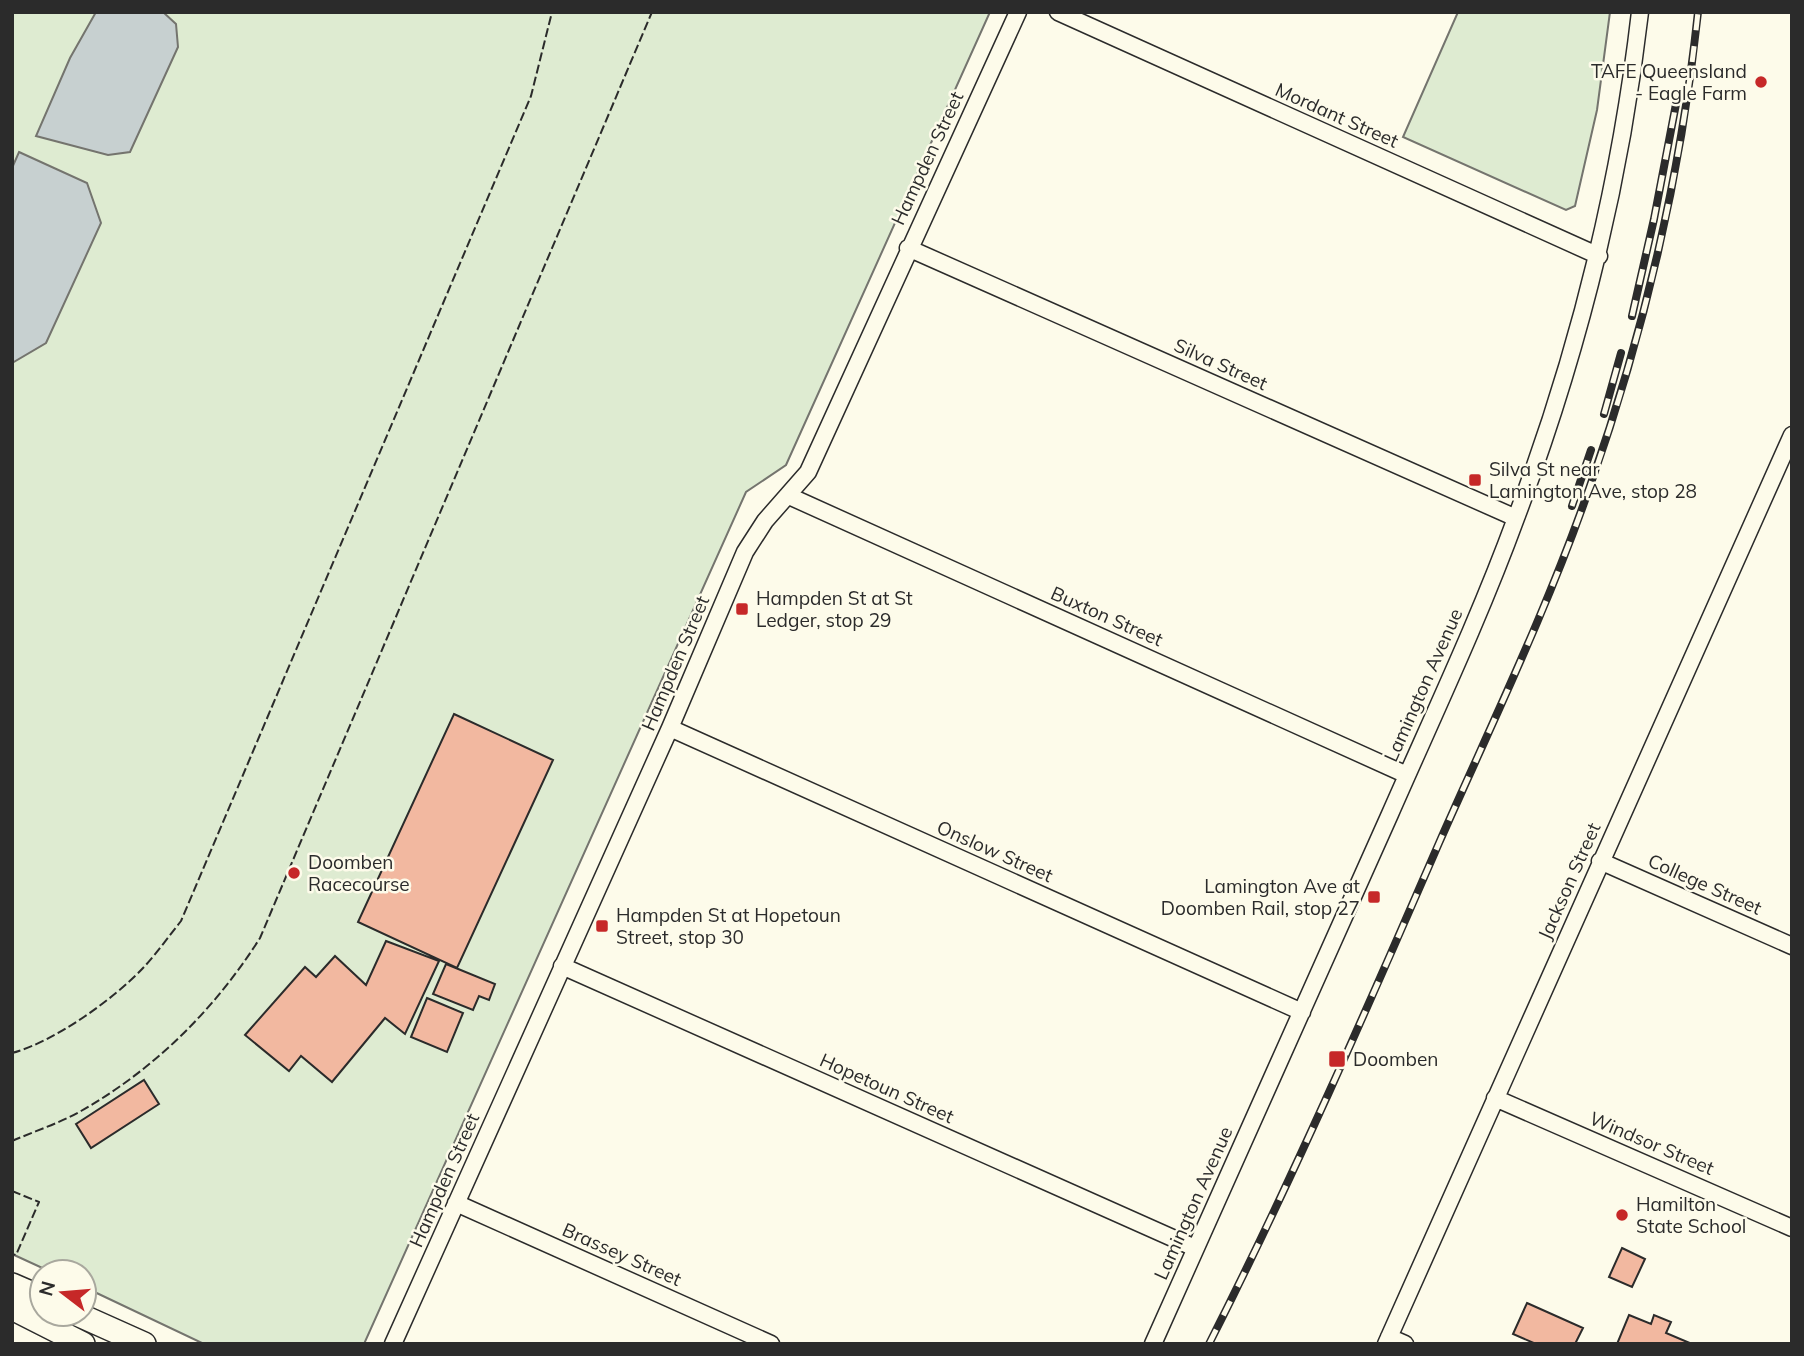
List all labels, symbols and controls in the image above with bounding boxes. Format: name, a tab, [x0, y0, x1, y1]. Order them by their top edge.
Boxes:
place label: TAFE Queensland - Eagle Farm	[1591, 59, 1747, 105]
marker: TAFE Queensland - Eagle Farm	[1753, 74, 1769, 90]
street label: Mordant Street	[1272, 77, 1402, 153]
street label: Hampden Street	[886, 87, 969, 229]
street label: Silva Street	[1171, 333, 1272, 395]
place label: Silva St near Lamington Ave, stop 28	[1489, 457, 1697, 503]
marker: Silva St near Lamington Ave, stop 28	[1467, 472, 1483, 488]
street label: Buxton Street	[1047, 581, 1167, 652]
place label: Hampden St at St Ledger, stop 29	[756, 586, 913, 632]
street label: Hampden Street	[636, 592, 714, 734]
marker: Hampden St at St Ledger, stop 29	[734, 601, 750, 617]
street label: Lamington Avenue	[1378, 605, 1468, 765]
street label: Onslow Street	[933, 815, 1057, 887]
street label: Jackson Street	[1532, 818, 1606, 943]
street label: College Street	[1644, 848, 1766, 920]
place label: Doomben Racecourse	[308, 850, 410, 896]
marker: Doomben Racecourse	[286, 865, 302, 881]
place label: Lamington Ave at Doomben Rail, stop 27	[1161, 874, 1360, 920]
marker: Lamington Ave at Doomben Rail, stop 27	[1366, 889, 1382, 905]
place label: Hampden St at Hopetoun Street, stop 30	[616, 903, 841, 949]
marker: Hampden St at Hopetoun Street, stop 30	[594, 918, 610, 934]
place label: Doomben	[1353, 1047, 1438, 1071]
street label: Hopetoun Street	[816, 1048, 958, 1128]
marker: Doomben	[1327, 1049, 1347, 1069]
street label: Windsor Street	[1586, 1106, 1718, 1180]
street label: Hampden Street	[404, 1109, 484, 1251]
street label: Lamington Avenue	[1148, 1123, 1238, 1283]
place label: Hamilton State School	[1636, 1192, 1746, 1238]
marker: Hamilton State School	[1614, 1207, 1630, 1223]
street label: Brassey Street	[559, 1217, 686, 1291]
north arrow	[28, 1258, 98, 1328]
text: N	[33, 1278, 60, 1299]

